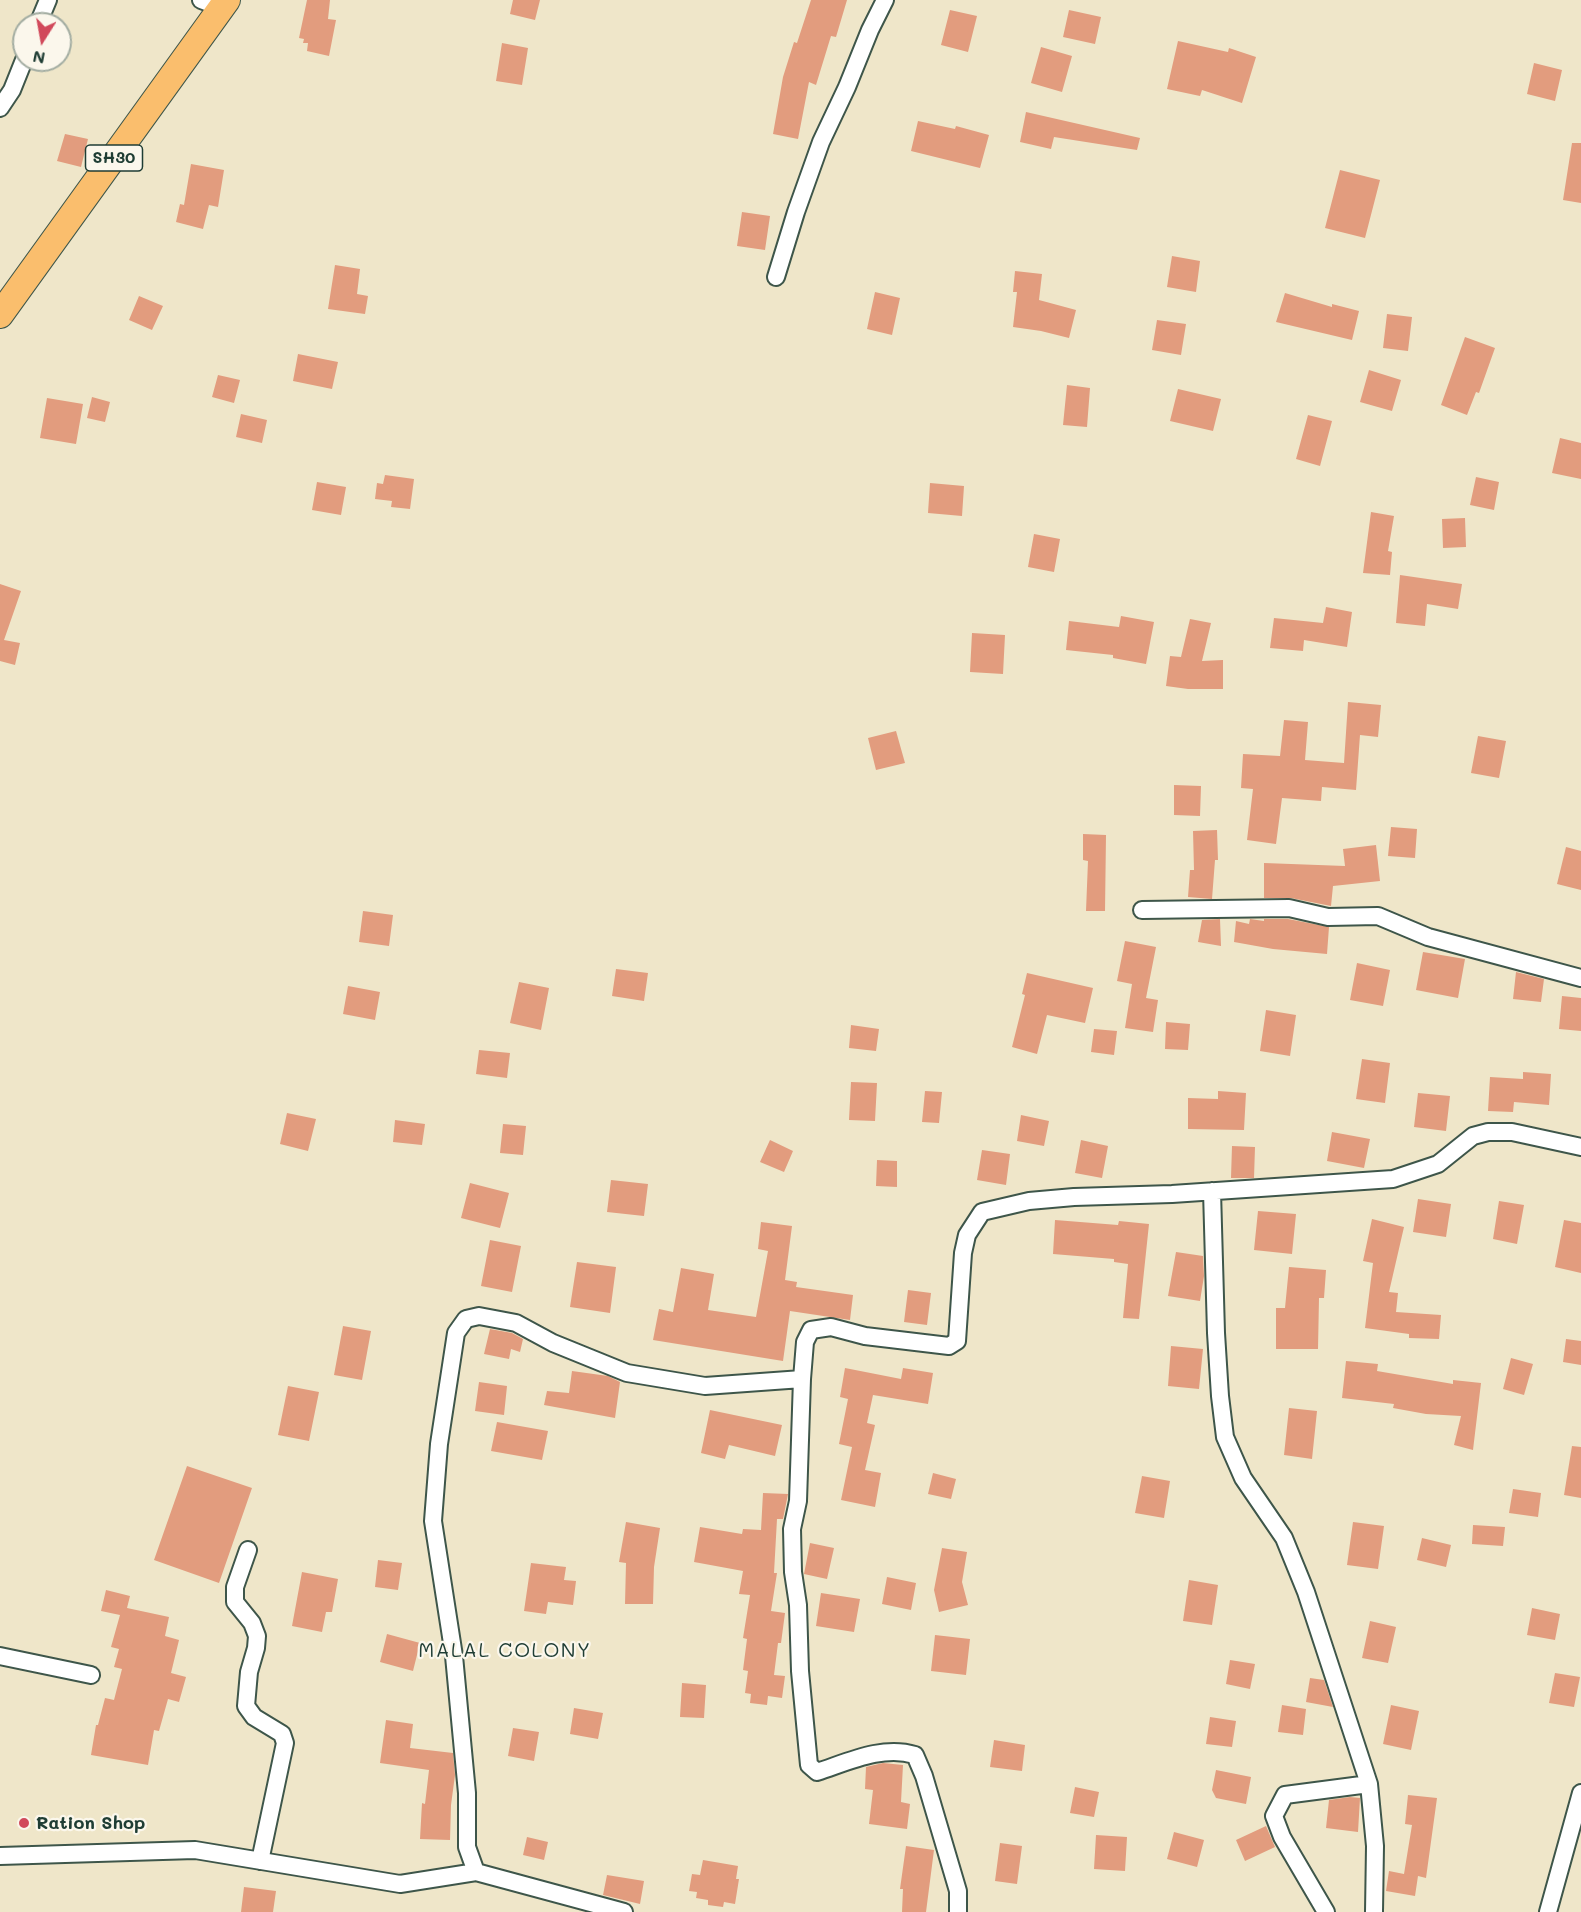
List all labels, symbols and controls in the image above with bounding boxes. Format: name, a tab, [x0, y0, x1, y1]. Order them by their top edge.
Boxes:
north arrow	[12, 12, 72, 72]
text: N	[31, 47, 47, 70]
road number: SH30	[86, 145, 142, 171]
district label: MALAL COLONY	[418, 1639, 592, 1663]
place label: Ration Shop	[36, 1812, 145, 1834]
marker: Ration Shop	[17, 1816, 31, 1830]

